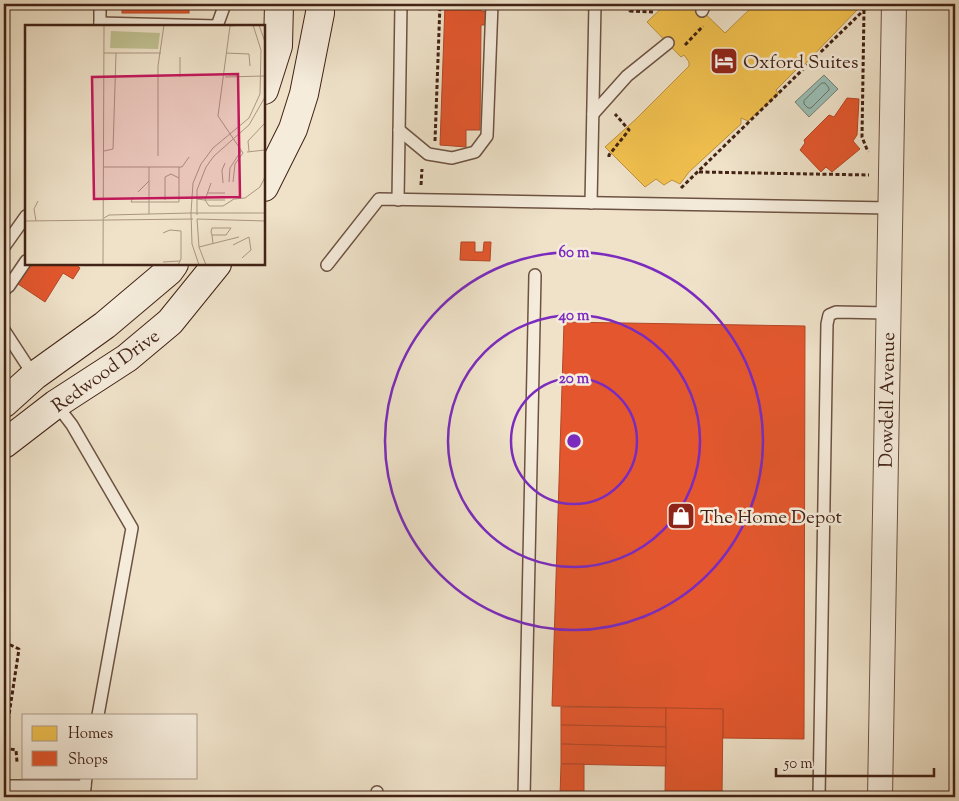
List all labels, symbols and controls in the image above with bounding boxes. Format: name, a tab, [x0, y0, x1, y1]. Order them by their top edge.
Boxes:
inset map	[25, 25, 265, 265]
hotel icon: Oxford Suites	[709, 46, 739, 76]
place label: Oxford Suites	[743, 50, 858, 77]
text: 60 m	[559, 243, 590, 264]
text: 40 m	[558, 306, 590, 327]
street label: Redwood Drive	[47, 324, 166, 420]
street label: Dowdell Avenue	[874, 332, 903, 468]
text: 20 m	[559, 369, 590, 390]
centre of rings	[565, 432, 583, 450]
shop icon: The Home Depot	[666, 501, 696, 531]
place label: The Home Depot	[700, 505, 843, 532]
legend	[22, 714, 198, 778]
text: Homes	[68, 724, 113, 745]
scale bar	[776, 746, 934, 778]
text: Shops	[68, 750, 108, 771]
text: 50 m	[783, 754, 813, 775]

